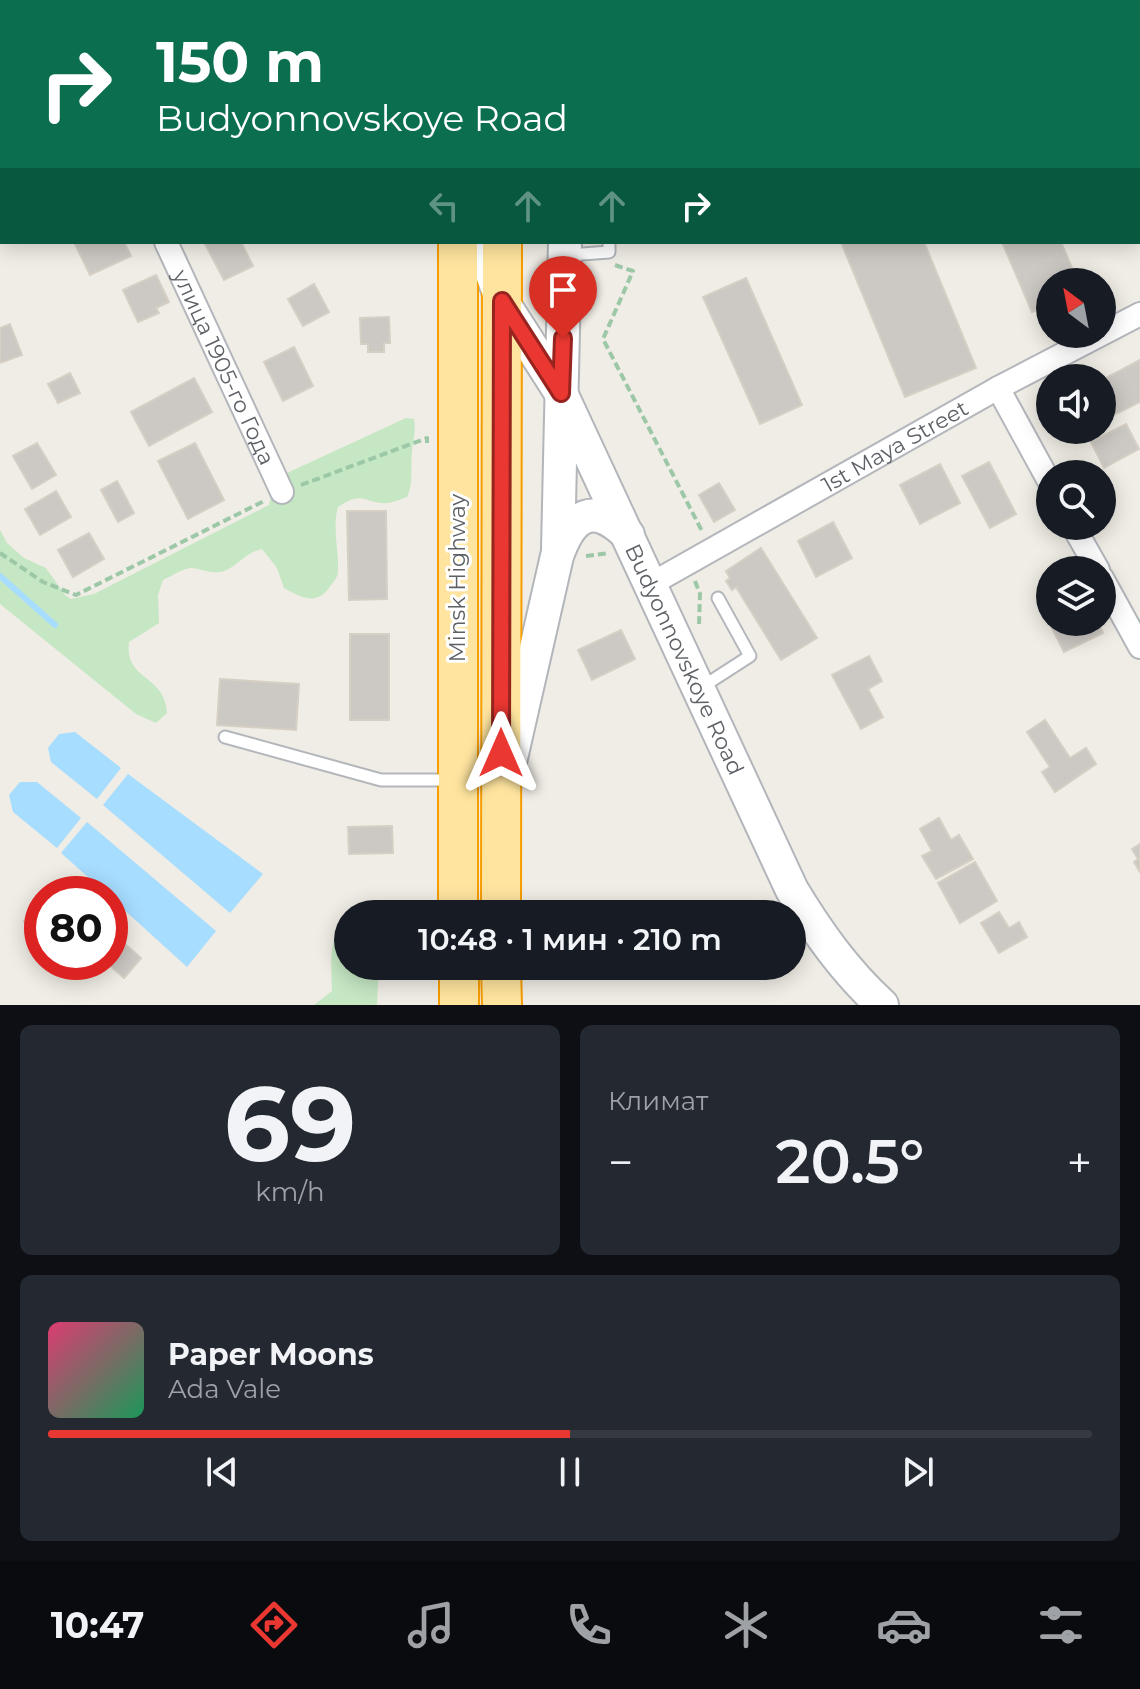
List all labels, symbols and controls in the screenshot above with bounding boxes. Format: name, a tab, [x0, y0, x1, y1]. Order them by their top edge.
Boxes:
text: 150 m	[156, 28, 324, 96]
icon: right	[24, 32, 128, 136]
text: Budyonnovskoye Road	[156, 96, 568, 140]
icon: left	[422, 184, 466, 228]
icon: ahead	[506, 184, 550, 228]
icon: ahead	[590, 184, 634, 228]
icon: right	[674, 184, 718, 228]
pin	[529, 256, 597, 338]
street label: улица 1905-го Года	[166, 265, 280, 469]
icon: arrive	[541, 268, 585, 312]
north arrow	[1036, 268, 1116, 348]
map controls	[1036, 268, 1116, 636]
button: sound	[1036, 364, 1116, 444]
street label: 1st Maya Street	[817, 395, 973, 499]
button: search	[1036, 460, 1116, 540]
street label: Minsk Highway	[444, 494, 471, 662]
street label: Budyonnovskoye Road	[619, 540, 750, 779]
button: layers	[1036, 556, 1116, 636]
position arrow	[459, 711, 543, 795]
speed limit sign: 80	[24, 876, 128, 980]
text: 10:48 · 1 мин · 210 m	[418, 921, 722, 958]
text: 69	[224, 1060, 356, 1187]
text: Климат	[608, 1085, 708, 1117]
text: 20.5°	[776, 1125, 924, 1198]
text: −	[608, 1135, 633, 1189]
text: +	[1067, 1135, 1092, 1189]
text: km/h	[255, 1176, 325, 1208]
text: Paper Moons	[168, 1336, 374, 1373]
text: Ada Vale	[168, 1373, 281, 1405]
icon: previous	[200, 1450, 244, 1494]
icon: pause	[548, 1450, 592, 1494]
icon: next	[896, 1450, 940, 1494]
icon: directions	[246, 1597, 302, 1653]
icon: music	[403, 1597, 459, 1653]
icon: phone	[561, 1597, 617, 1653]
icon: climate	[718, 1597, 774, 1653]
icon: car	[876, 1597, 932, 1653]
icon: filters	[1033, 1597, 1089, 1653]
text: 10:47	[51, 1603, 144, 1647]

